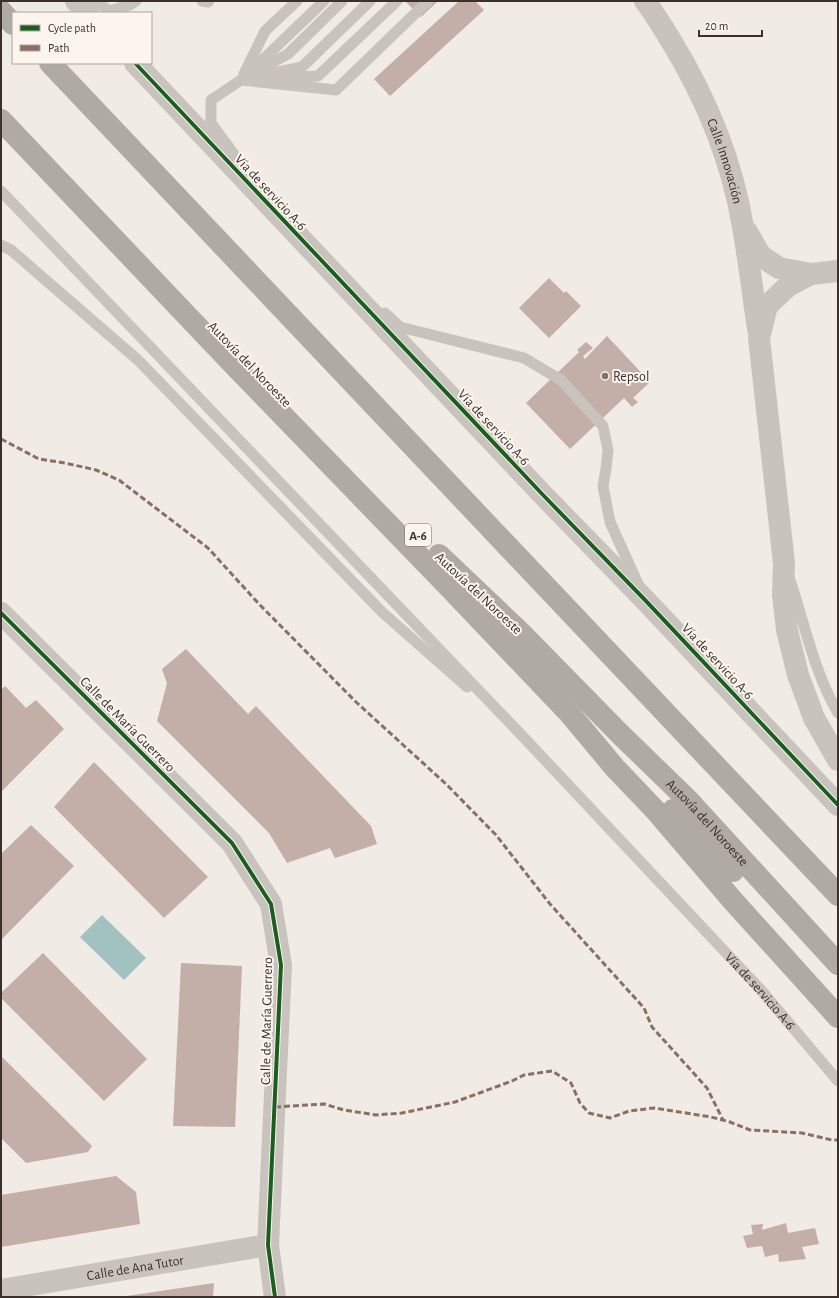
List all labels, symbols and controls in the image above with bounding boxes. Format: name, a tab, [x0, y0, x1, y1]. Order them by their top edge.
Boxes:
legend	[12, 12, 152, 64]
scale bar	[699, 12, 762, 38]
text: 20 m	[705, 20, 728, 32]
text: Cycle path	[48, 22, 96, 35]
text: Path	[48, 42, 70, 54]
street label: Calle Innovación	[704, 117, 744, 205]
street label: Vía de servicio A-6	[232, 152, 309, 233]
street label: Autovía del Noroeste	[205, 319, 294, 410]
place label: Repsol	[613, 370, 649, 384]
marker: Repsol	[600, 371, 610, 381]
street label: Vía de servicio A-6	[455, 387, 532, 468]
road number: A-6	[405, 524, 431, 546]
street label: Autovía del Noroeste	[432, 550, 524, 637]
street label: Vía de servicio A-6	[679, 621, 756, 702]
street label: Calle de María Guerrero	[77, 675, 178, 775]
street label: Autovía del Noroeste	[663, 777, 751, 869]
street label: Vía de servicio A-6	[722, 950, 797, 1033]
street label: Calle de María Guerrero	[259, 957, 275, 1085]
street label: Calle de Ana Tutor	[86, 1253, 185, 1283]

